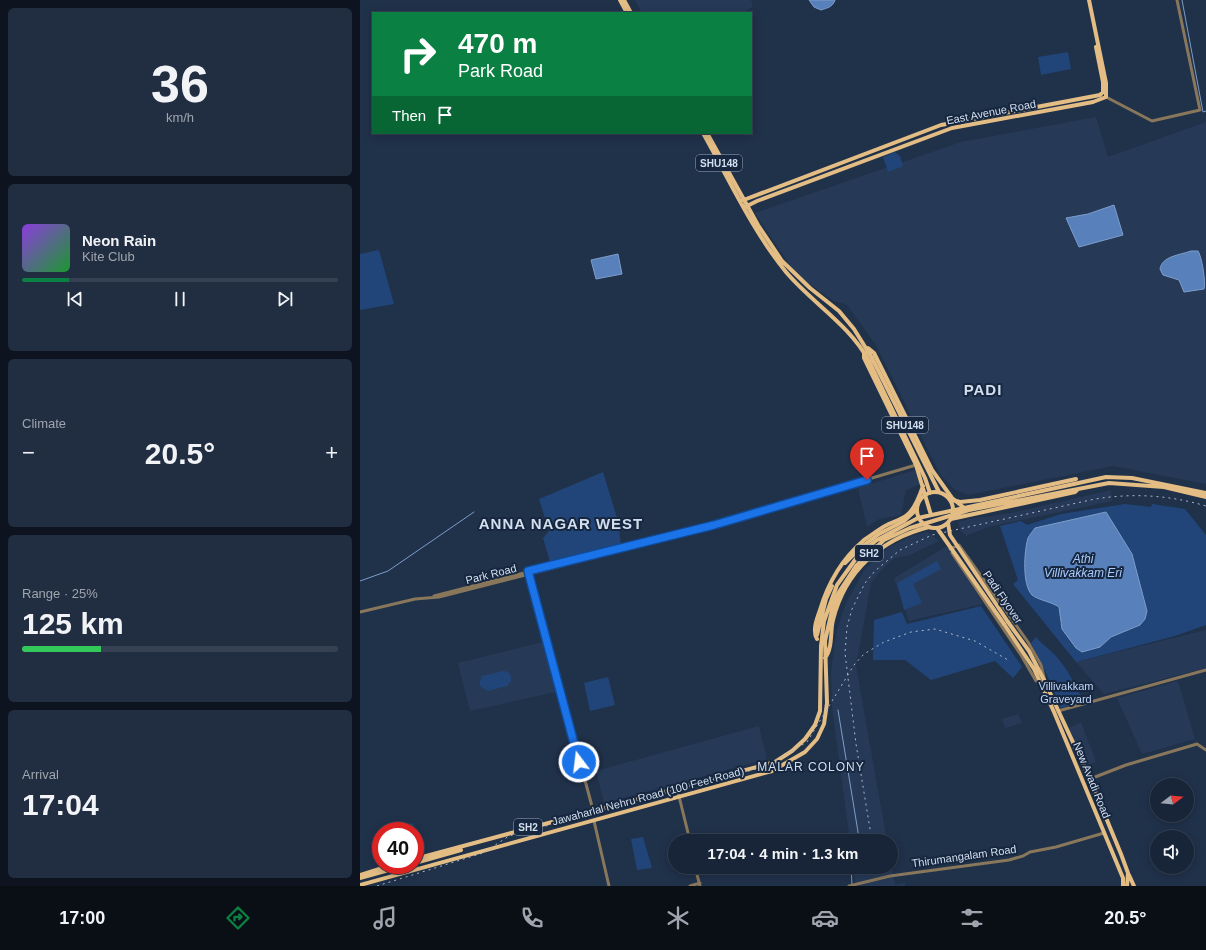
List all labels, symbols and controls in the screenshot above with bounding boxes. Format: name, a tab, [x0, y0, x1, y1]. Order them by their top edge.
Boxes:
icon: right	[392, 28, 444, 80]
text: 470 m	[458, 28, 537, 59]
text: 36	[151, 55, 209, 113]
text: Park Road	[458, 61, 543, 81]
street label: East Avenue Road	[945, 97, 1037, 127]
icon: arrive	[434, 104, 456, 126]
text: Then	[392, 107, 426, 124]
text: km/h	[166, 110, 194, 125]
road number: SHU148	[696, 155, 742, 171]
text: Neon Rain	[82, 232, 156, 249]
text: Kite Club	[82, 249, 135, 264]
icon: previous	[64, 288, 86, 310]
icon: pause	[169, 288, 191, 310]
icon: next	[274, 288, 296, 310]
district label: PADI	[964, 381, 1002, 398]
text: Climate	[22, 416, 66, 431]
road number: SHU148	[882, 417, 928, 433]
text: 20.5°	[145, 437, 215, 470]
pin	[850, 439, 884, 480]
text: −	[22, 440, 35, 465]
text: +	[325, 440, 338, 465]
icon: arrive	[856, 445, 878, 467]
district label: ANNA NAGAR WEST	[479, 515, 643, 532]
road number: SH2	[855, 545, 883, 561]
water label: Athi Villivakkam Eri	[1044, 552, 1122, 580]
street label: Park Road	[464, 562, 518, 586]
street label: Padi Flyover	[981, 568, 1025, 626]
text: Range · 25%	[22, 586, 98, 601]
text: 125 km	[22, 607, 124, 640]
park label: Villivakkam Graveyard	[1039, 680, 1093, 705]
street label: New Avadi Road	[1071, 740, 1113, 820]
position arrow	[558, 741, 600, 783]
district label: MALAR COLONY	[757, 760, 865, 774]
street label: Jawaharlal Nehru Road (100 Feet Road)	[551, 765, 745, 827]
text: Arrival	[22, 767, 59, 782]
north arrow	[1150, 778, 1194, 822]
map controls	[1150, 778, 1194, 874]
text: 17:04	[22, 788, 99, 821]
road number: SH2	[514, 819, 542, 835]
speed limit sign: 40	[372, 822, 424, 874]
button: sound	[1150, 830, 1194, 874]
street label: Thirumangalam Road	[911, 843, 1017, 869]
text: 17:04 · 4 min · 1.3 km	[708, 845, 858, 862]
icon: directions	[224, 904, 252, 932]
icon: music	[371, 904, 399, 932]
icon: phone	[518, 904, 546, 932]
icon: climate	[664, 904, 692, 932]
icon: car	[811, 904, 839, 932]
icon: filters	[958, 904, 986, 932]
text: 17:00	[59, 908, 105, 928]
text: 20.5°	[1104, 908, 1147, 928]

